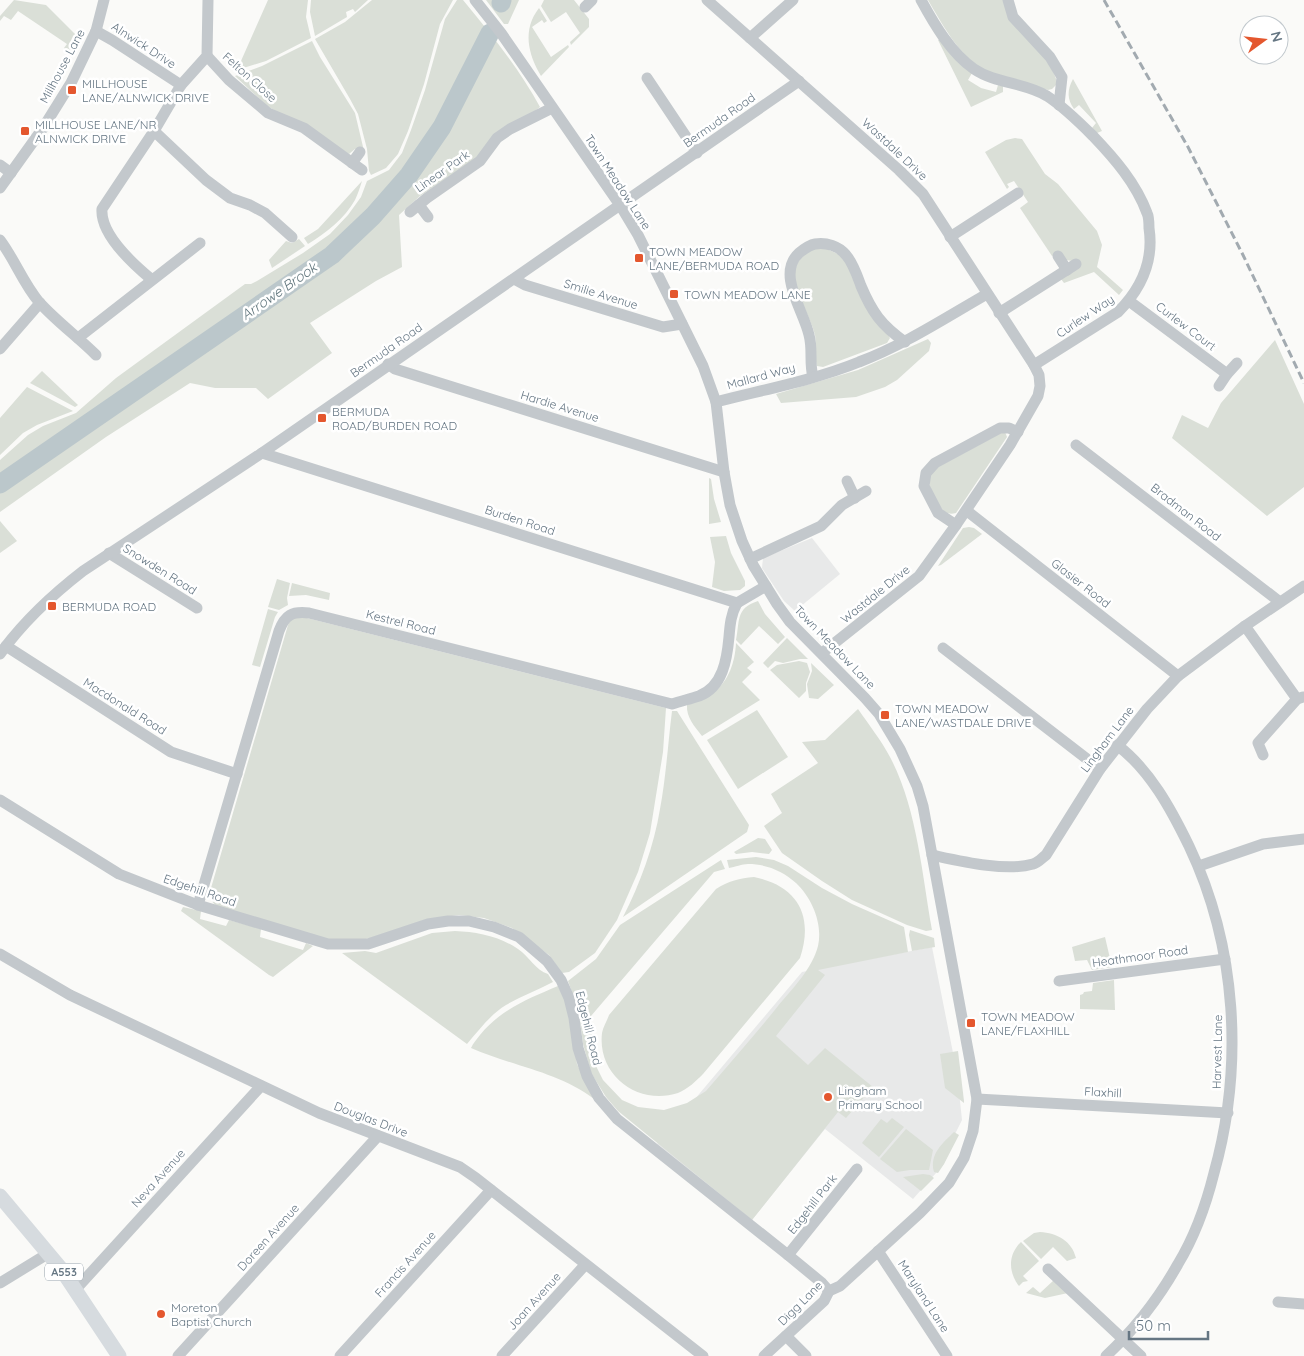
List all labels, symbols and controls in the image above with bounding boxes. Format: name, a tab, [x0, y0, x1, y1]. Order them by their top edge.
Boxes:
north arrow	[1239, 15, 1289, 65]
street label: Alnwick Drive	[109, 19, 179, 72]
street label: Millhouse Lane	[36, 26, 88, 106]
text: N	[1267, 29, 1287, 44]
street label: Felton Close	[220, 49, 280, 105]
place label: MILLHOUSE LANE/ALNWICK DRIVE	[82, 76, 209, 105]
marker: MILLHOUSE LANE/ALNWICK DRIVE	[66, 84, 78, 96]
street label: Bermuda Road	[680, 90, 758, 150]
street label: Wastdale Drive	[859, 115, 931, 183]
place label: MILLHOUSE LANE/NR ALNWICK DRIVE	[35, 117, 157, 146]
marker: MILLHOUSE LANE/NR ALNWICK DRIVE	[19, 125, 31, 137]
street label: Town Meadow Lane	[582, 132, 655, 233]
street label: Linear Park	[412, 147, 472, 195]
place label: TOWN MEADOW LANE/BERMUDA ROAD	[649, 244, 780, 273]
marker: TOWN MEADOW LANE/BERMUDA ROAD	[633, 252, 645, 264]
water label: Arrowe Brook	[237, 257, 322, 324]
street label: Smilie Avenue	[562, 276, 640, 312]
place label: TOWN MEADOW LANE	[684, 287, 811, 302]
marker: TOWN MEADOW LANE	[668, 288, 680, 300]
street label: Curlew Way	[1053, 291, 1117, 341]
street label: Curlew Court	[1153, 298, 1219, 354]
street label: Bermuda Road	[347, 320, 425, 380]
street label: Mallard Way	[725, 360, 797, 392]
street label: Hardie Avenue	[519, 387, 601, 425]
place label: BERMUDA ROAD/BURDEN ROAD	[332, 404, 457, 433]
marker: BERMUDA ROAD/BURDEN ROAD	[316, 412, 328, 424]
street label: Bradman Road	[1148, 480, 1224, 544]
street label: Burden Road	[483, 502, 557, 538]
street label: Snowden Road	[120, 540, 200, 598]
street label: Glasier Road	[1048, 555, 1114, 611]
street label: Wastdale Drive	[837, 561, 913, 626]
place label: BERMUDA ROAD	[62, 599, 157, 614]
marker: BERMUDA ROAD	[46, 600, 58, 612]
street label: Town Meadow Lane	[791, 602, 879, 692]
street label: Kestrel Road	[365, 606, 437, 638]
street label: Macdonald Road	[81, 674, 169, 738]
place label: TOWN MEADOW LANE/WASTDALE DRIVE	[895, 701, 1032, 730]
street label: Lingham Lane	[1077, 703, 1137, 775]
marker: TOWN MEADOW LANE/WASTDALE DRIVE	[879, 709, 891, 721]
street label: Edgehill Road	[162, 871, 238, 909]
street label: Heathmoor Road	[1091, 942, 1189, 970]
street label: Edgehill Road	[573, 989, 605, 1067]
place label: TOWN MEADOW LANE/FLAXHILL	[981, 1009, 1075, 1038]
street label: Harvest Lane	[1209, 1014, 1225, 1089]
marker: TOWN MEADOW LANE/FLAXHILL	[965, 1017, 977, 1029]
place label: Lingham Primary School	[838, 1083, 922, 1112]
street label: Flaxhill	[1084, 1084, 1122, 1100]
marker: Lingham Primary School	[822, 1091, 834, 1103]
street label: Douglas Drive	[332, 1098, 410, 1140]
street label: Neva Avenue	[128, 1146, 188, 1210]
street label: Edgehill Park	[784, 1171, 840, 1237]
street label: Doreen Avenue	[234, 1200, 302, 1274]
street label: Francis Avenue	[371, 1228, 439, 1300]
street label: Maryland Lane	[895, 1257, 953, 1335]
road number: A553	[45, 1264, 83, 1280]
street label: Joan Avenue	[504, 1269, 564, 1333]
street label: Digg Lane	[775, 1277, 826, 1328]
place label: Moreton Baptist Church	[171, 1300, 252, 1329]
marker: Moreton Baptist Church	[155, 1308, 167, 1320]
scale bar	[1129, 1308, 1208, 1340]
text: 50 m	[1136, 1316, 1171, 1335]

